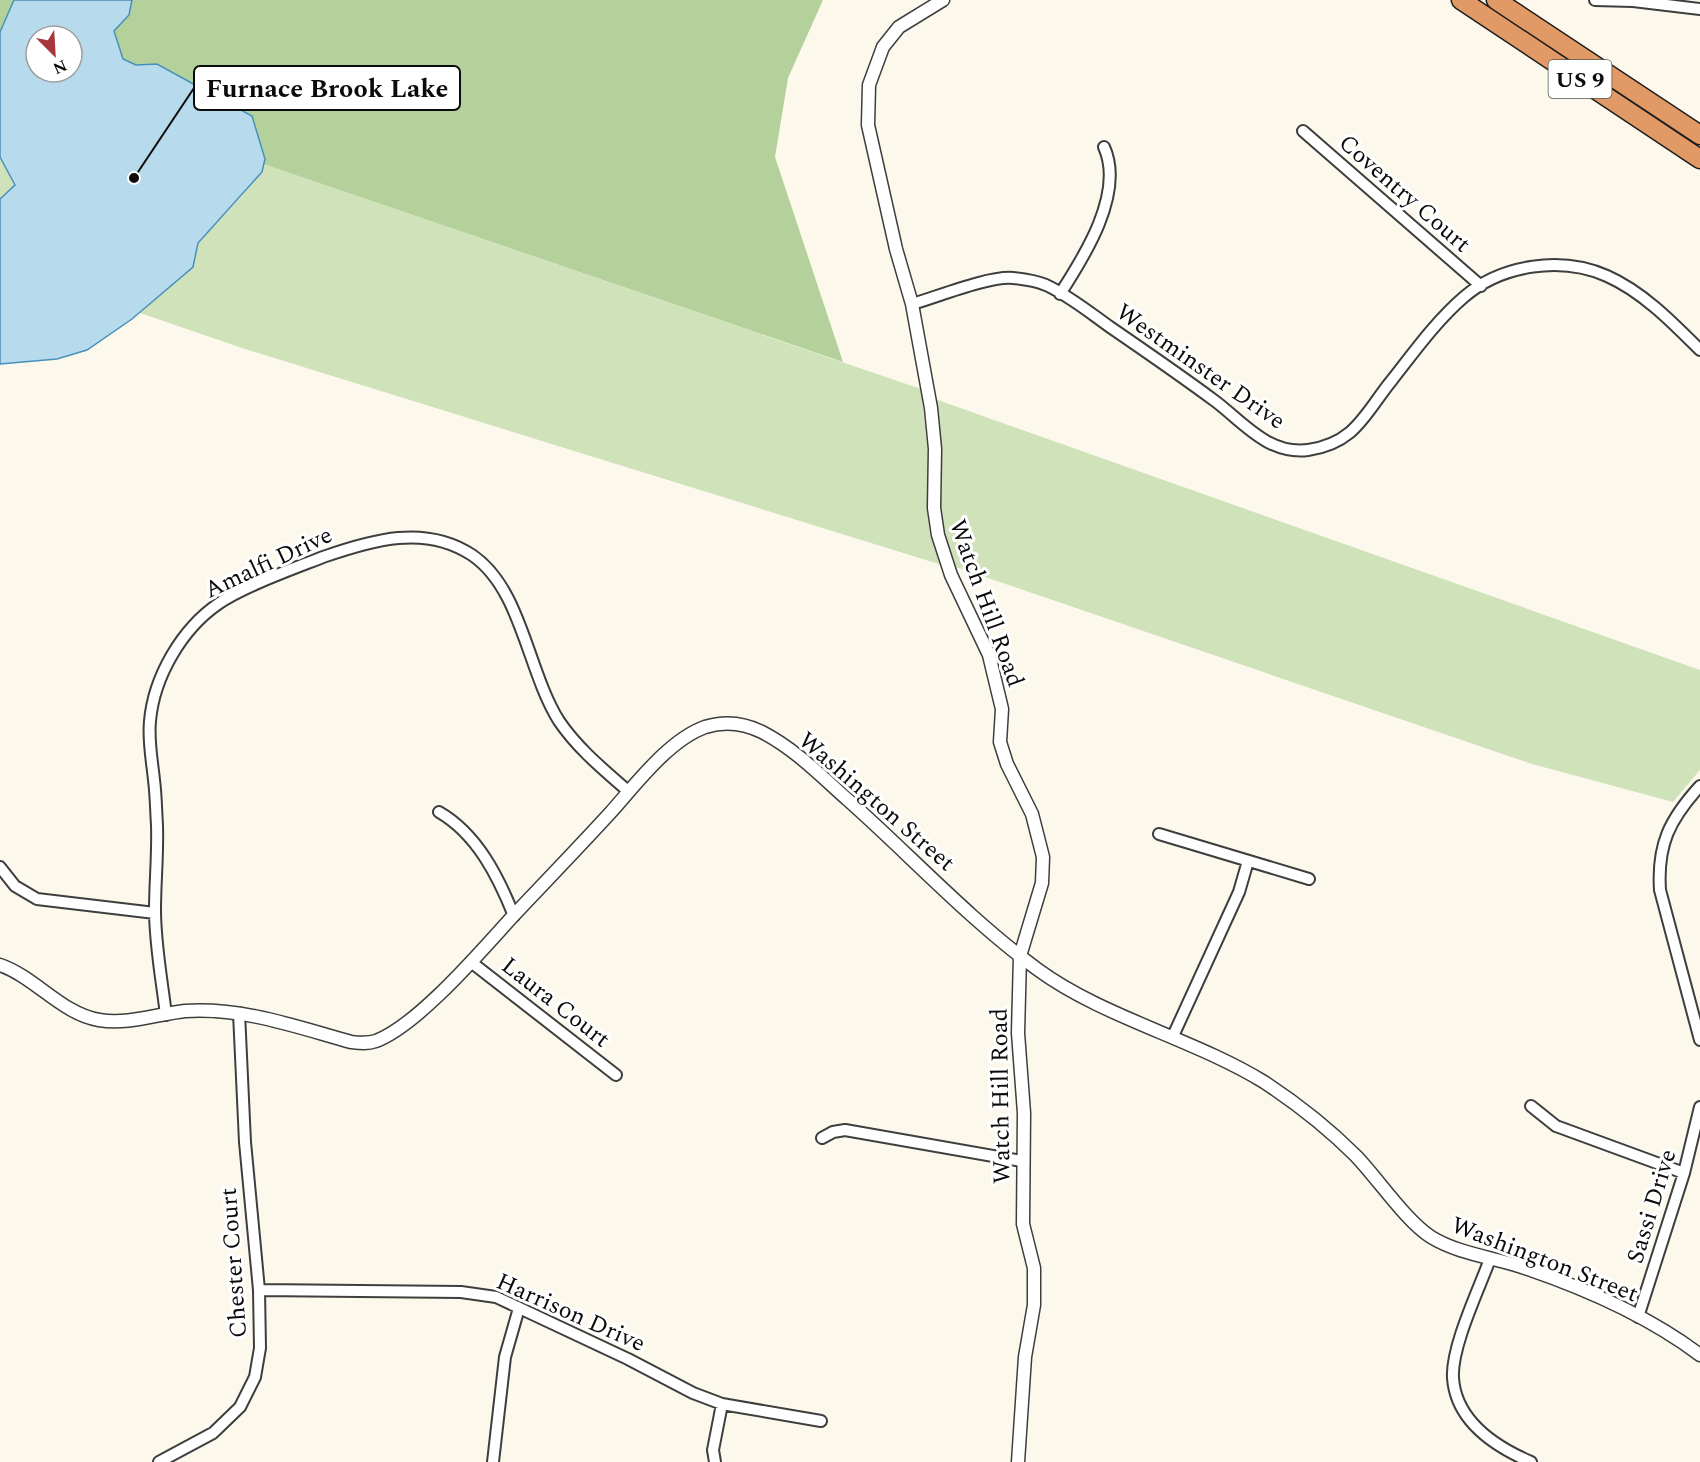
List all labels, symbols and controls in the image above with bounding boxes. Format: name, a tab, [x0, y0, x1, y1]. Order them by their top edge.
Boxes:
north arrow	[24, 24, 84, 84]
text: N	[49, 53, 71, 80]
road number: US 9	[1548, 60, 1612, 98]
callout: Furnace Brook Lake	[194, 66, 460, 110]
text: Furnace Brook Lake	[206, 69, 448, 109]
street label: Coventry Court	[1330, 126, 1478, 262]
street label: Westminster Drive	[1108, 295, 1293, 439]
street label: Watch Hill Road	[939, 515, 1033, 692]
street label: Amalfi Drive	[198, 517, 338, 608]
street label: Washington Street	[790, 723, 963, 880]
street label: Laura Court	[493, 949, 618, 1057]
street label: Watch Hill Road	[981, 1008, 1021, 1184]
street label: Sassi Drive	[1618, 1145, 1686, 1268]
street label: Chester Court	[211, 1187, 257, 1339]
street label: Washington Street	[1446, 1208, 1643, 1312]
street label: Harrison Drive	[490, 1264, 651, 1362]

